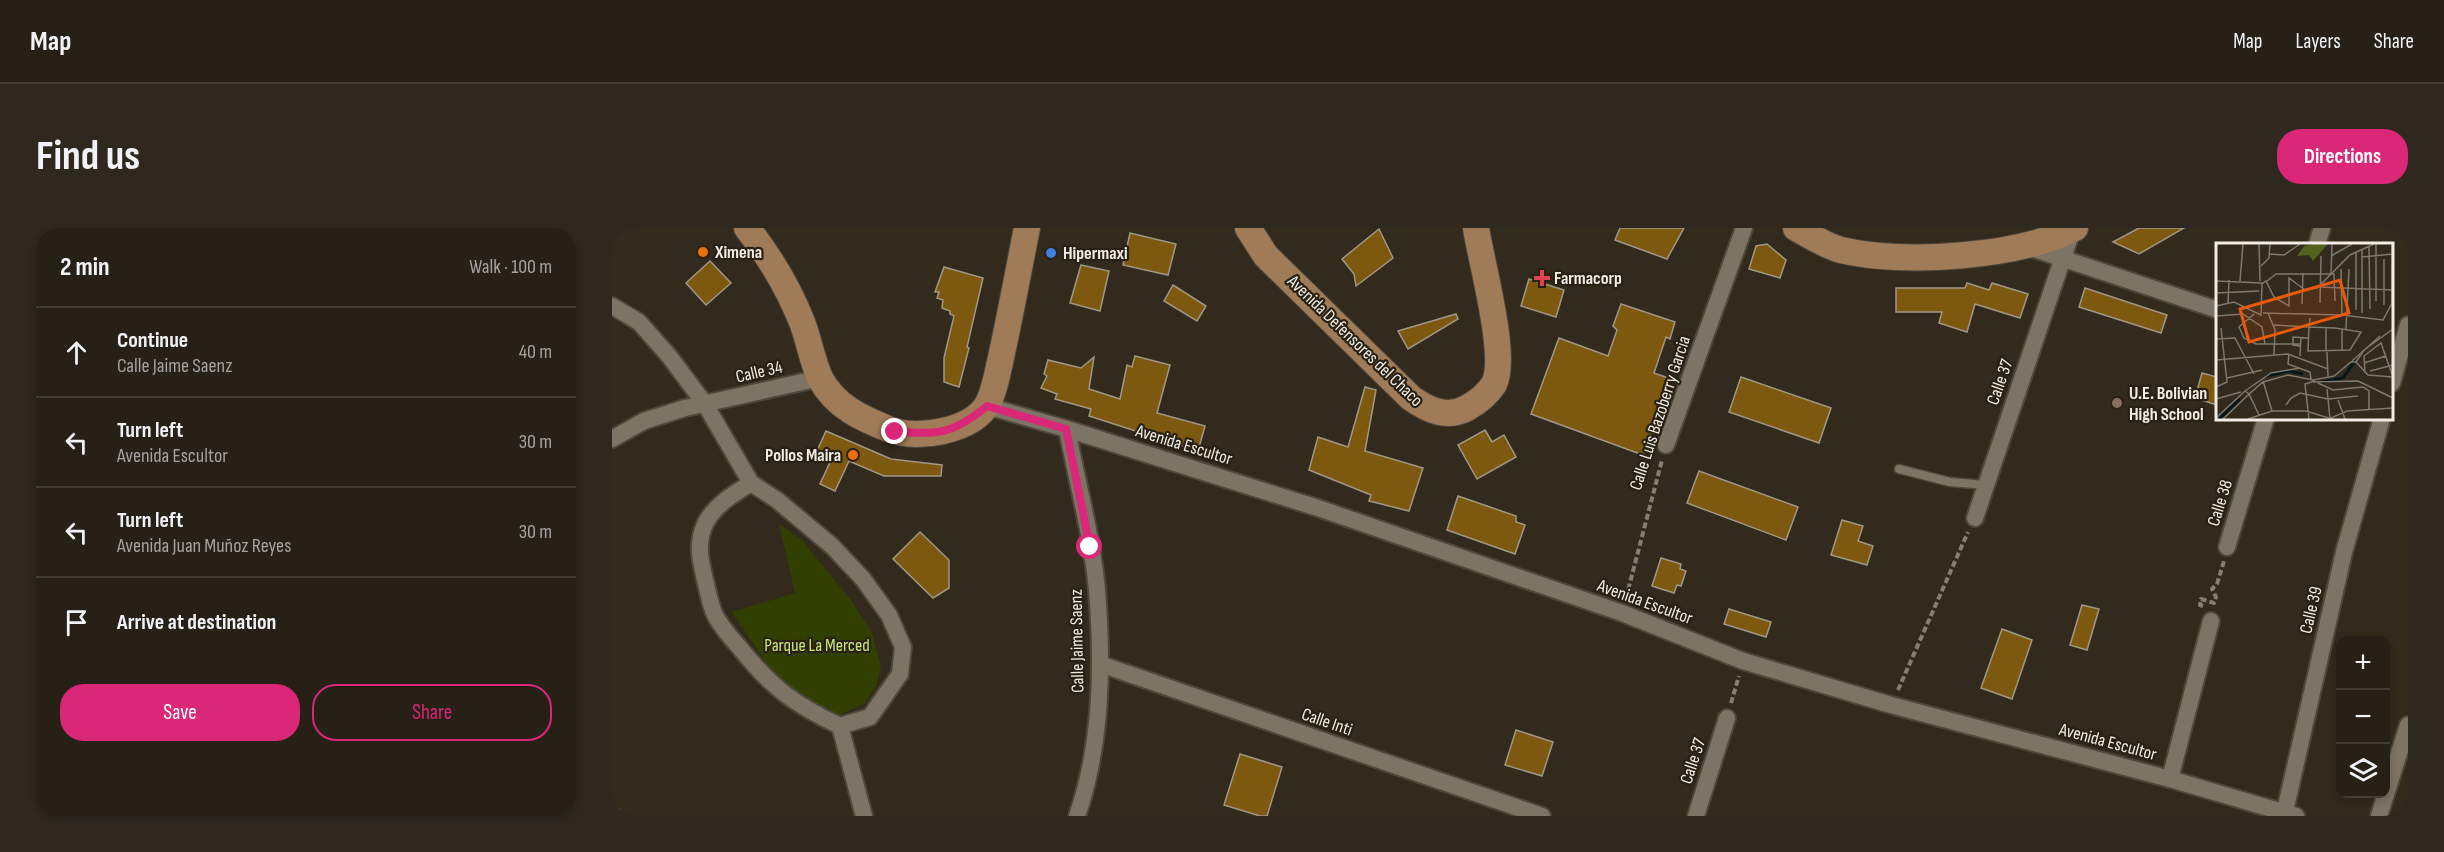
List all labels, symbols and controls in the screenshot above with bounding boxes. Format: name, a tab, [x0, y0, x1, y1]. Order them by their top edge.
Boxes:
text: Map	[30, 25, 71, 58]
text: Map	[2233, 29, 2262, 54]
text: Layers	[2295, 29, 2341, 54]
text: Share	[2374, 29, 2414, 54]
button: Directions	[2277, 129, 2408, 184]
text: Find us	[36, 131, 140, 182]
place label: Ximena	[714, 242, 762, 263]
place label: Hipermaxi	[1063, 243, 1128, 264]
inset map	[2216, 243, 2393, 420]
marker: Ximena	[696, 245, 710, 259]
marker: Hipermaxi	[1044, 246, 1058, 260]
text: 2 min	[60, 252, 110, 283]
text: Walk · 100 m	[469, 255, 552, 279]
place label: Farmacorp	[1554, 268, 1622, 289]
street label: Avenida Defensores del Chaco	[1282, 270, 1427, 411]
marker: Farmacorp	[1535, 271, 1549, 285]
text: Continue	[117, 327, 188, 354]
street label: Calle Luis Bazoberry Garcia	[1625, 333, 1695, 493]
icon: ahead	[60, 336, 93, 369]
text: 40 m	[519, 340, 552, 364]
text: Calle Jaime Saenz	[117, 354, 232, 378]
street label: Calle 34	[734, 356, 785, 388]
street label: Calle 37	[1982, 356, 2018, 408]
place label: U.E. Bolivian High School	[2129, 383, 2207, 425]
marker: U.E. Bolivian High School	[2110, 396, 2124, 410]
text: Turn left	[117, 417, 183, 444]
route end	[881, 418, 907, 444]
street label: Avenida Escultor	[1132, 420, 1235, 470]
icon: left	[60, 426, 93, 459]
text: 30 m	[519, 430, 552, 454]
text: Avenida Escultor	[117, 444, 228, 468]
place label: Pollos Maira	[765, 445, 841, 466]
marker: Pollos Maira	[846, 448, 860, 462]
street label: Calle 38	[2203, 477, 2237, 529]
text: Turn left	[117, 507, 183, 534]
icon: left	[60, 516, 93, 549]
text: 30 m	[519, 520, 552, 544]
route start	[1076, 533, 1102, 559]
text: Avenida Juan Muñoz Reyes	[117, 534, 291, 558]
street label: Avenida Escultor	[1594, 575, 1695, 629]
street label: Calle 39	[2295, 584, 2327, 636]
street label: Calle Jaime Saenz	[1066, 588, 1088, 693]
icon: arrive	[60, 606, 93, 639]
text: Arrive at destination	[117, 609, 276, 636]
park label: Parque La Merced	[764, 635, 870, 656]
map controls	[2336, 636, 2390, 798]
button: +	[2336, 636, 2390, 690]
button: Save	[60, 684, 300, 741]
button: Share	[312, 684, 552, 741]
button: −	[2336, 690, 2390, 744]
street label: Calle Inti	[1299, 704, 1355, 740]
street label: Avenida Escultor	[2056, 719, 2159, 765]
street label: Calle 37	[1676, 735, 1710, 787]
button: layers	[2336, 744, 2390, 798]

